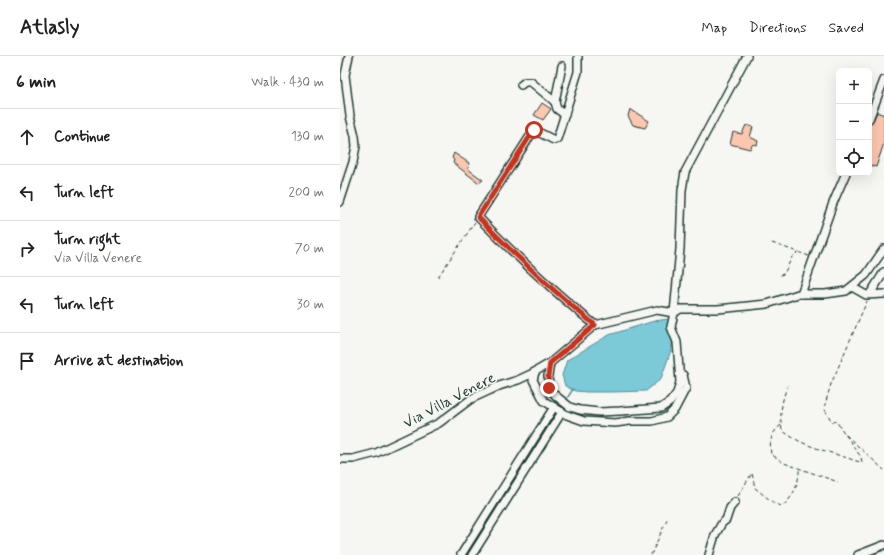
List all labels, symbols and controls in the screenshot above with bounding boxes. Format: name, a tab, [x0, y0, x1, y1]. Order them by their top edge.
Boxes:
text: Atlasly	[20, 15, 79, 40]
text: Map	[701, 19, 727, 37]
text: Directions	[749, 19, 807, 37]
text: Saved	[829, 19, 864, 37]
map controls	[836, 68, 872, 176]
button: +	[836, 68, 872, 104]
text: 6 min	[16, 71, 56, 93]
text: Walk · 430 m	[251, 74, 324, 91]
button: −	[836, 104, 872, 140]
route start	[525, 121, 543, 139]
icon: ahead	[16, 126, 38, 148]
text: Continue	[54, 127, 110, 147]
text: 130 m	[291, 128, 324, 145]
button: locate	[836, 140, 872, 176]
icon: left	[16, 182, 38, 204]
text: Turn left	[54, 183, 114, 203]
text: 200 m	[289, 184, 324, 201]
text: Turn right	[54, 230, 121, 250]
icon: right	[16, 238, 38, 260]
text: 70 m	[295, 240, 324, 257]
text: Via Villa Venere	[54, 250, 142, 267]
icon: left	[16, 294, 38, 316]
text: Turn left	[54, 295, 114, 315]
text: 30 m	[297, 296, 324, 313]
icon: arrive	[16, 350, 38, 372]
text: Arrive at destination	[54, 351, 183, 371]
street label: Via Villa Venere	[400, 368, 499, 434]
route end	[540, 379, 558, 397]

